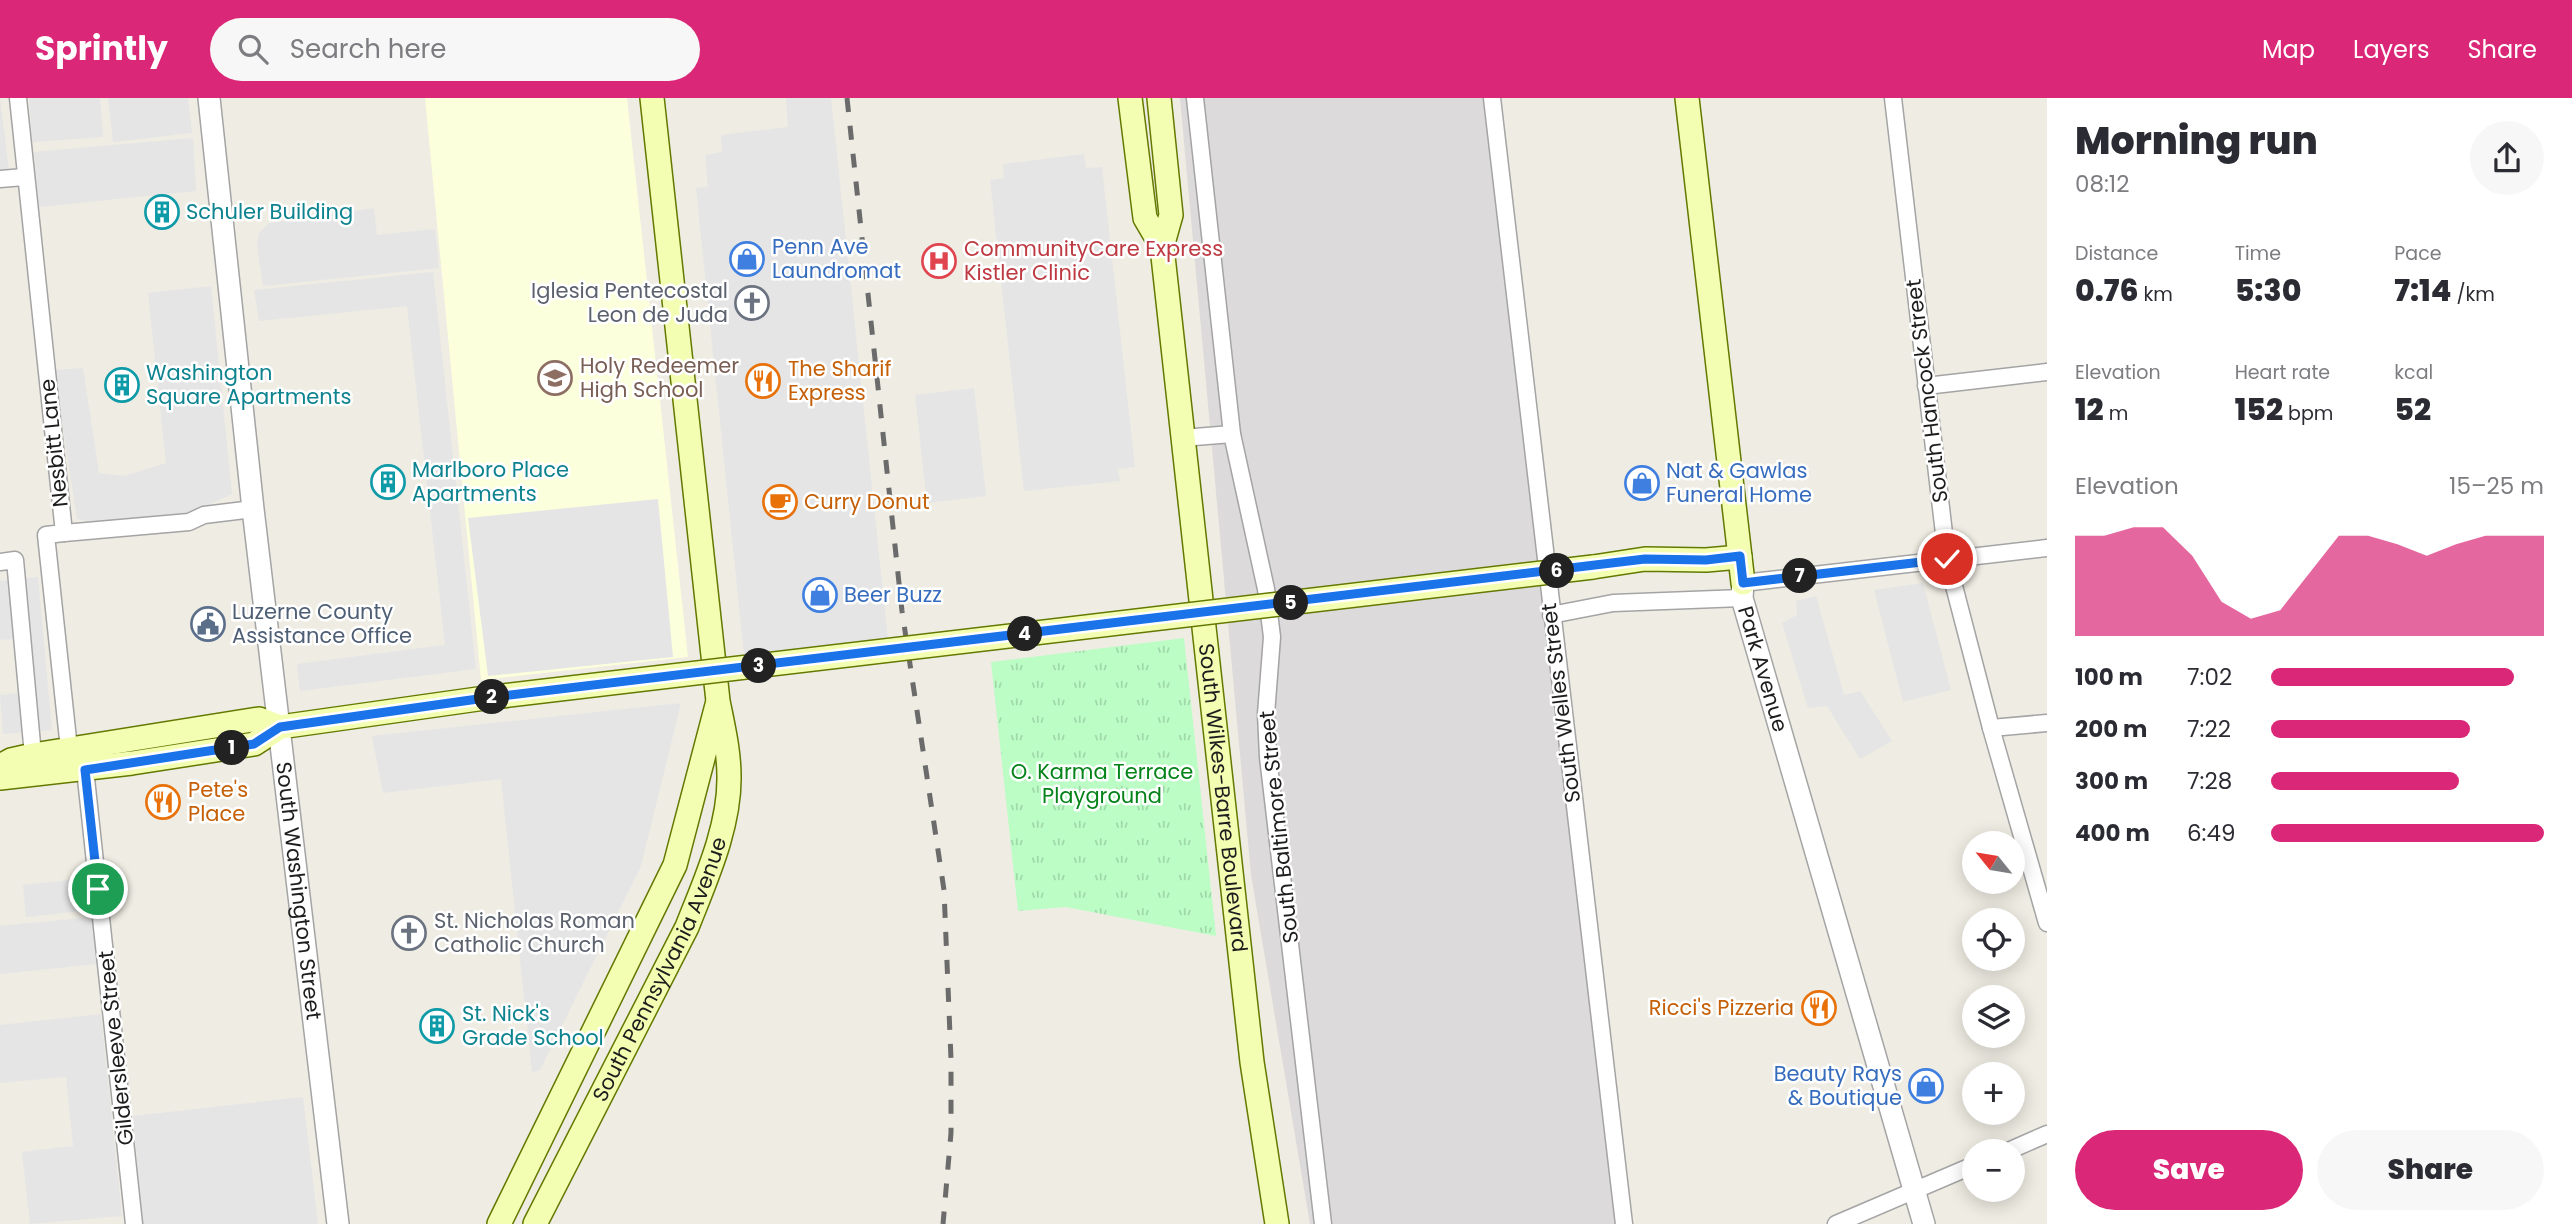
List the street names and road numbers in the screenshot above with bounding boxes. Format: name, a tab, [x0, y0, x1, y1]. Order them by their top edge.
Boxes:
street label: South Hancock Street	[1898, 278, 1955, 504]
street label: Nesbitt Lane	[32, 378, 75, 509]
street label: South Welles Street	[1534, 602, 1587, 804]
street label: Park Avenue	[1731, 603, 1795, 735]
street label: South Wilkes-Barre Boulevard	[1192, 642, 1255, 954]
street label: South Baltimore Street	[1252, 709, 1305, 945]
street label: South Washington Street	[269, 760, 329, 1022]
street label: South Pennsylvania Avenue	[585, 834, 733, 1106]
street label: Gildersleeve Street	[91, 949, 140, 1147]

